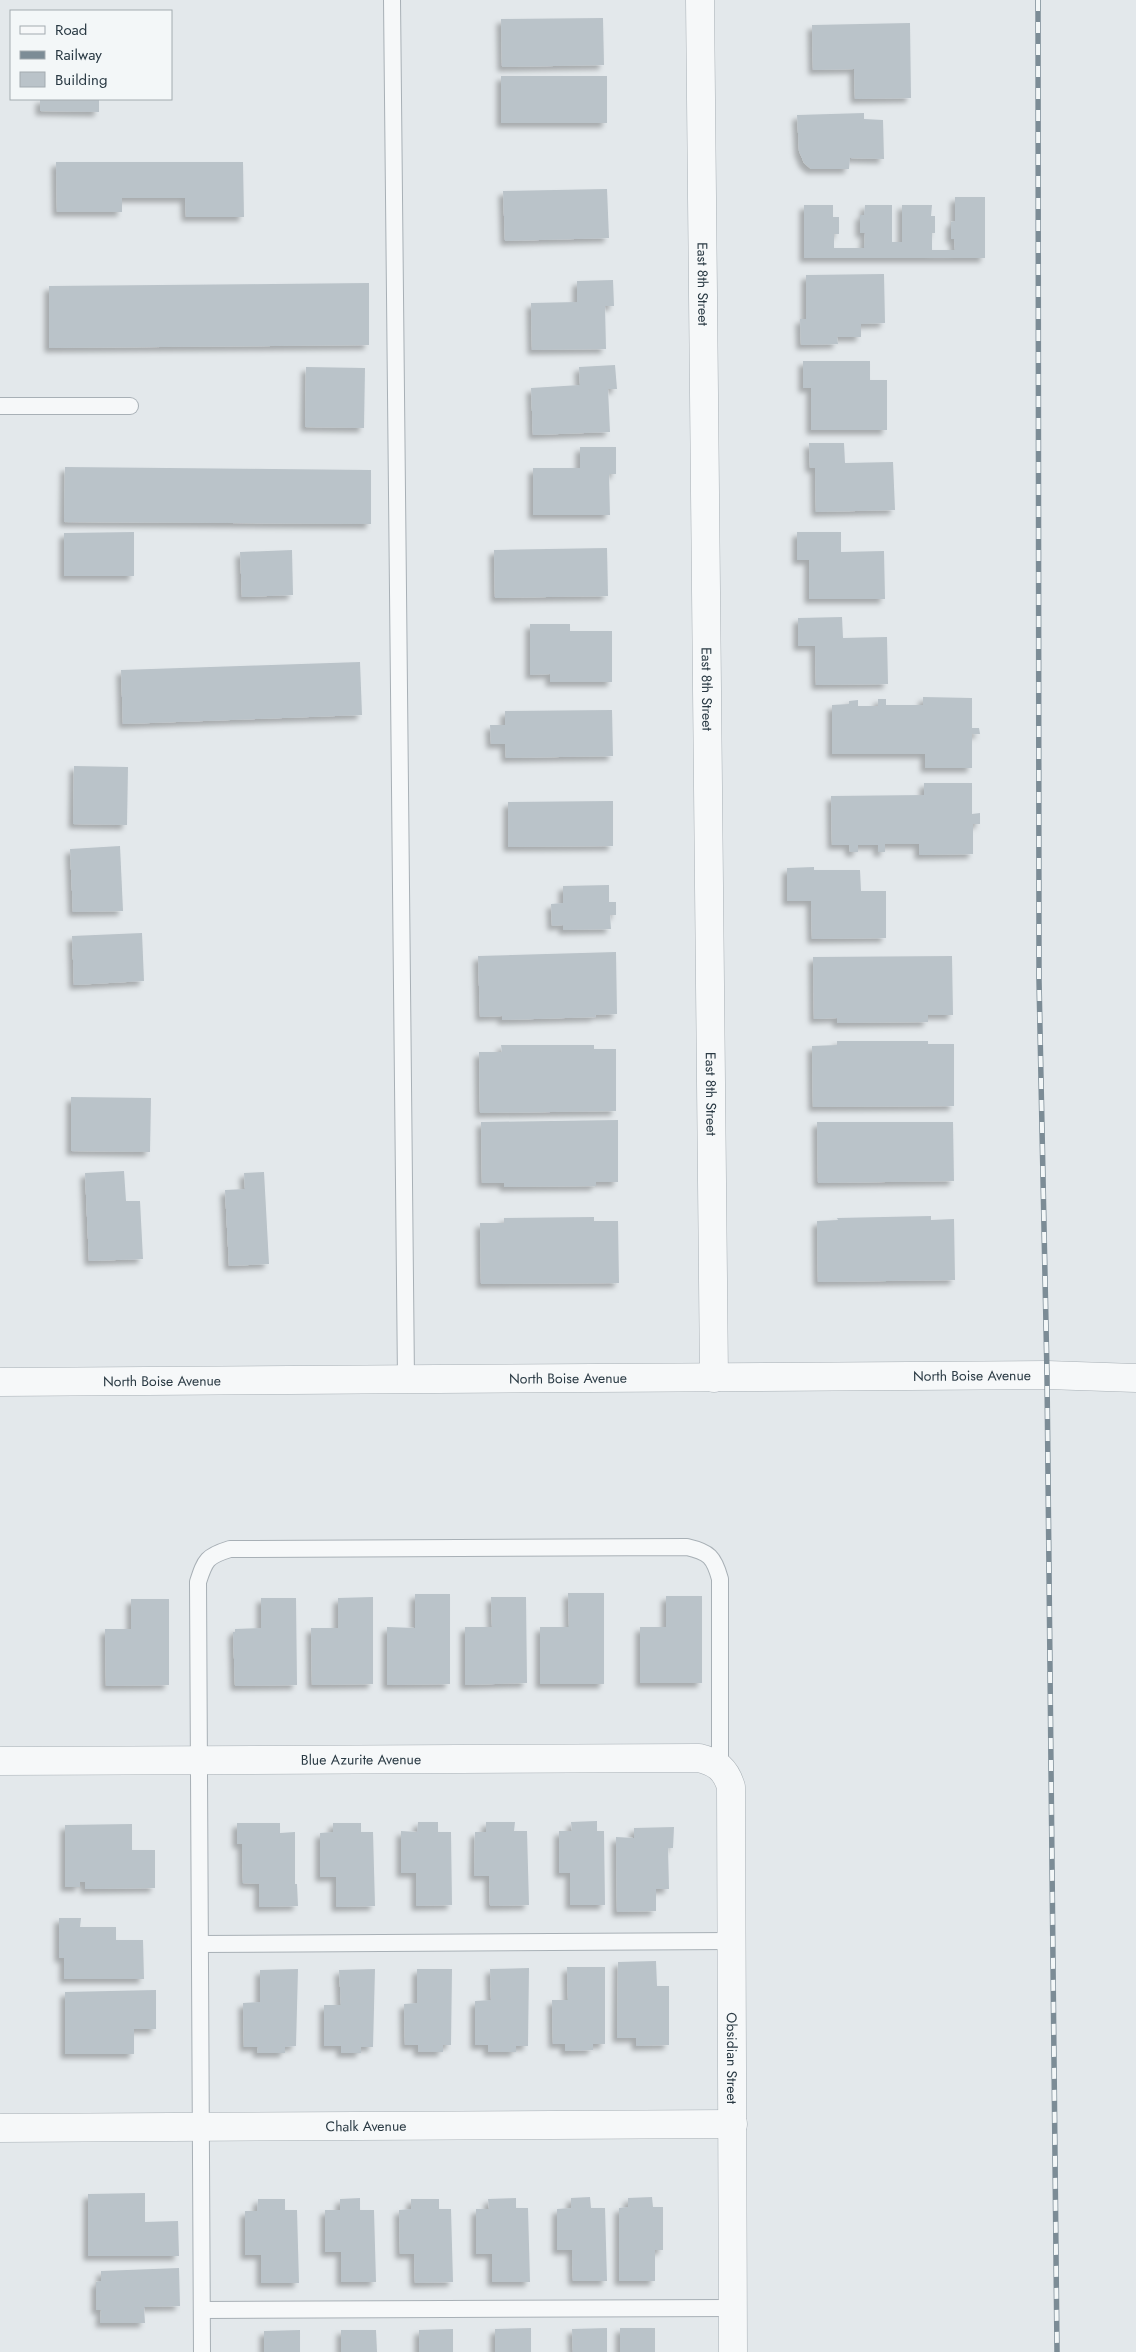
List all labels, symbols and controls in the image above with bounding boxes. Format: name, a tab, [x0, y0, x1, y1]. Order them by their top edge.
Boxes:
legend	[10, 10, 172, 100]
text: Road	[55, 19, 87, 41]
text: Railway	[55, 44, 102, 66]
text: Building	[55, 69, 107, 91]
street label: East 8th Street	[692, 242, 713, 327]
street label: East 8th Street	[697, 647, 717, 732]
street label: East 8th Street	[701, 1052, 722, 1137]
street label: North Boise Avenue	[913, 1365, 1031, 1386]
street label: North Boise Avenue	[509, 1368, 627, 1389]
street label: North Boise Avenue	[103, 1371, 221, 1391]
street label: Blue Azurite Avenue	[301, 1749, 421, 1770]
street label: Obsidian Street	[722, 2012, 742, 2105]
street label: Chalk Avenue	[325, 2116, 407, 2136]

